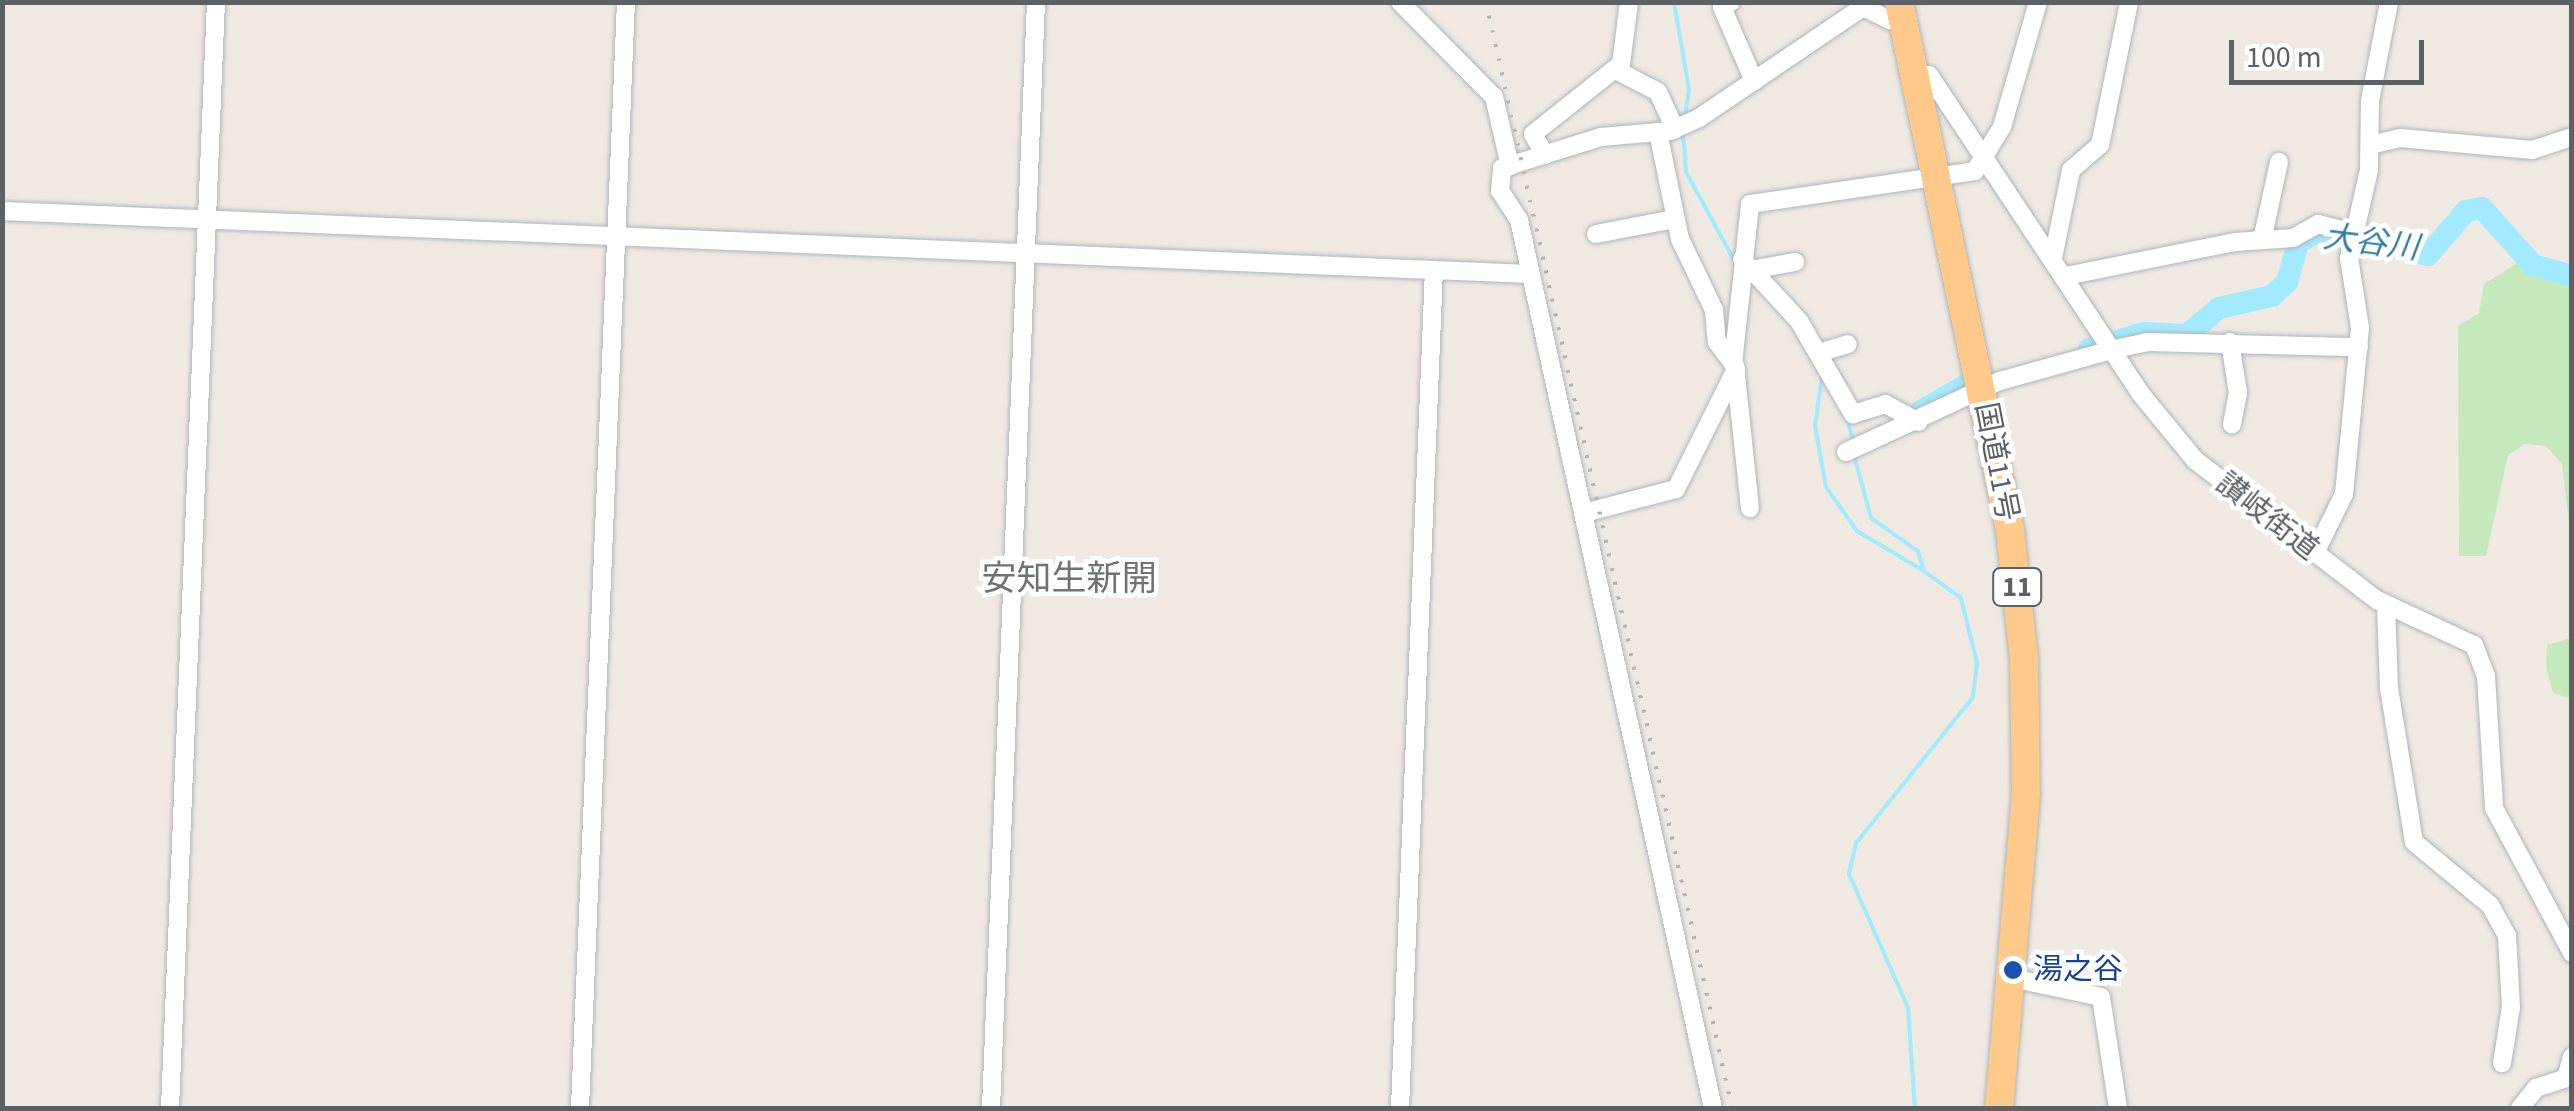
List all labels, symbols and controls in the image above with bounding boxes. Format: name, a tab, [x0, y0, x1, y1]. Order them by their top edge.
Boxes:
scale bar	[2234, 20, 2429, 82]
text: 100 m	[2246, 36, 2322, 79]
water label: 大谷川	[2321, 218, 2421, 268]
street label: 国道11号	[1967, 400, 2025, 524]
street label: 讃岐街道	[2209, 466, 2325, 568]
district label: 安知生新開	[982, 558, 1156, 600]
road number: 11	[1992, 564, 2042, 610]
place label: 湯之谷	[2033, 952, 2123, 988]
marker: 湯之谷	[2002, 959, 2024, 981]

